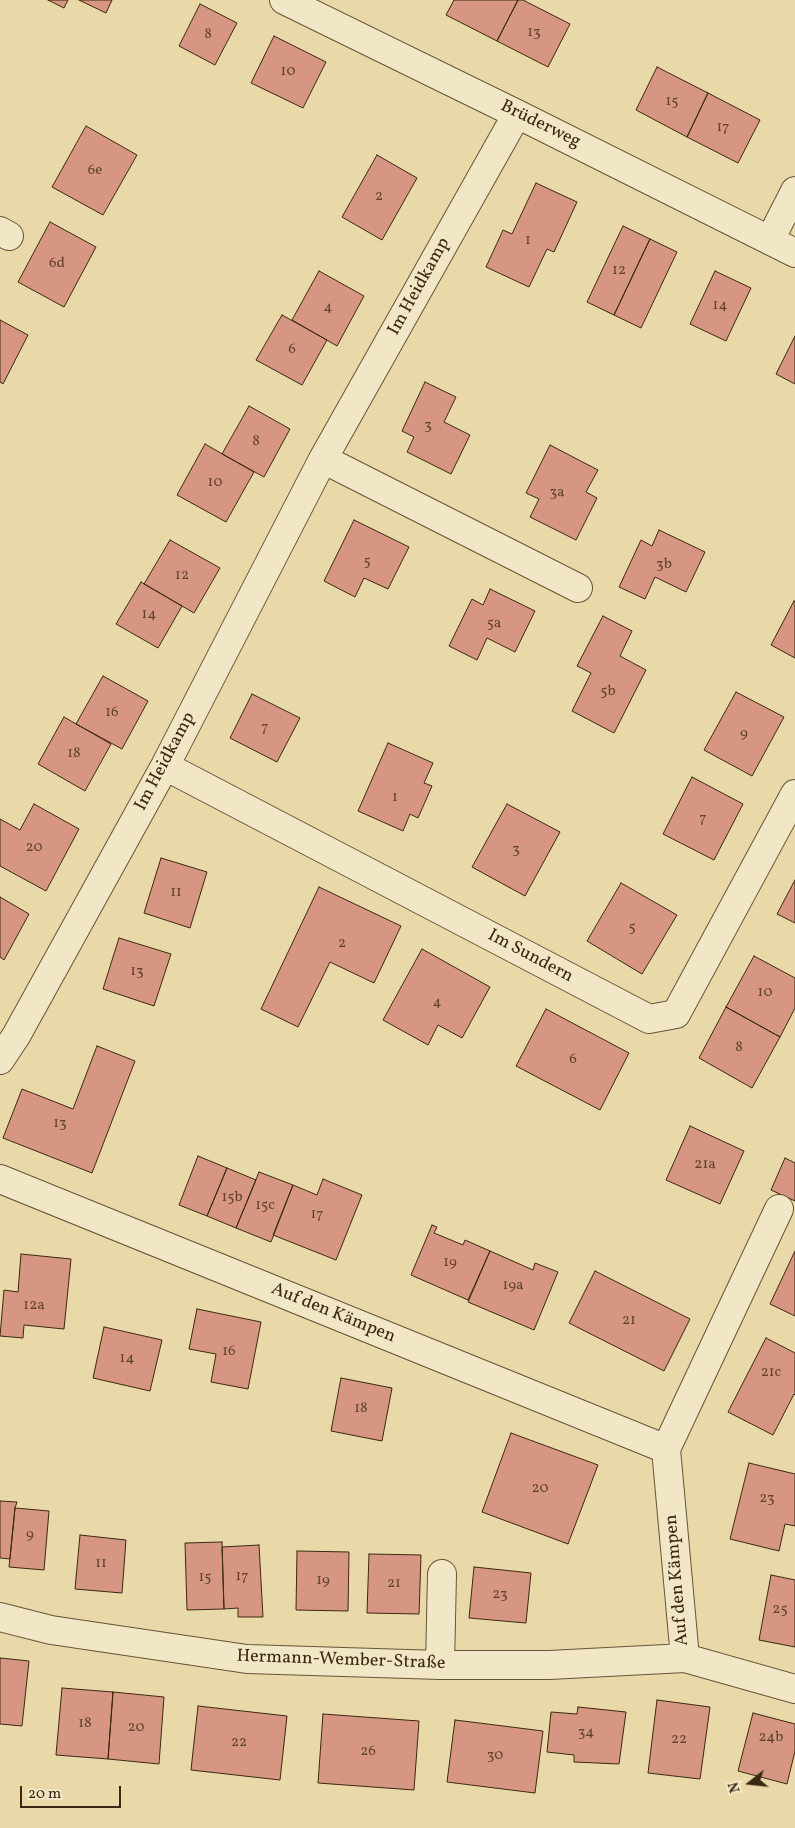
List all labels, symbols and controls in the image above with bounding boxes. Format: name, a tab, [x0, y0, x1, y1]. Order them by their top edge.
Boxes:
house number: 13	[527, 24, 541, 42]
house number: 8	[204, 26, 212, 44]
house number: 10	[281, 63, 295, 81]
house number: 15	[665, 93, 679, 111]
street label: Brüderweg	[496, 96, 584, 154]
house number: 17	[716, 119, 730, 137]
house number: 6e	[88, 162, 102, 180]
house number: 2	[375, 188, 383, 206]
house number: 1	[525, 232, 531, 250]
street label: Im Heidkamp	[384, 234, 456, 340]
house number: 6d	[49, 255, 65, 273]
house number: 12	[612, 262, 626, 280]
house number: 14	[713, 297, 727, 315]
house number: 4	[324, 299, 332, 317]
house number: 6	[288, 341, 296, 359]
house number: 3	[424, 417, 432, 435]
house number: 8	[252, 433, 260, 451]
house number: 10	[208, 474, 222, 492]
house number: 3a	[549, 484, 565, 502]
house number: 5	[363, 553, 371, 571]
house number: 3b	[656, 556, 672, 574]
house number: 12	[175, 567, 189, 585]
house number: 14	[142, 606, 156, 624]
house number: 5a	[487, 615, 501, 633]
house number: 5b	[600, 683, 616, 701]
house number: 16	[105, 704, 119, 722]
street label: Im Heidkamp	[131, 709, 201, 815]
house number: 7	[261, 719, 269, 737]
house number: 9	[740, 725, 748, 743]
house number: 18	[67, 745, 81, 763]
house number: 1	[392, 789, 398, 807]
house number: 7	[699, 810, 707, 828]
house number: 20	[26, 839, 42, 857]
house number: 3	[512, 841, 520, 859]
house number: 11	[170, 884, 182, 902]
house number: 5	[628, 919, 636, 937]
street label: Im Sundern	[484, 925, 576, 989]
house number: 2	[338, 935, 346, 953]
house number: 13	[130, 963, 144, 981]
house number: 10	[758, 984, 772, 1002]
house number: 4	[433, 994, 441, 1012]
house number: 8	[735, 1039, 743, 1057]
house number: 6	[569, 1051, 577, 1069]
house number: 13	[53, 1115, 67, 1133]
house number: 21a	[694, 1156, 716, 1174]
house number: 15b	[221, 1189, 243, 1207]
house number: 15c	[255, 1197, 275, 1215]
house number: 17	[310, 1206, 324, 1224]
house number: 19	[443, 1254, 457, 1272]
house number: 19a	[502, 1277, 524, 1295]
street label: Auf den Kämpen	[268, 1279, 398, 1349]
house number: 12a	[23, 1297, 45, 1315]
house number: 21	[622, 1312, 636, 1330]
house number: 16	[222, 1343, 236, 1361]
house number: 14	[120, 1350, 134, 1368]
house number: 21c	[761, 1364, 781, 1382]
house number: 18	[354, 1400, 368, 1418]
house number: 20	[532, 1480, 548, 1498]
house number: 23	[759, 1490, 775, 1508]
street label: Auf den Kämpen	[661, 1513, 695, 1647]
house number: 9	[26, 1526, 34, 1544]
house number: 11	[95, 1555, 107, 1573]
house number: 17	[235, 1568, 249, 1586]
house number: 15	[198, 1569, 212, 1587]
house number: 19	[316, 1572, 330, 1590]
house number: 21	[387, 1575, 401, 1593]
house number: 23	[492, 1586, 508, 1604]
house number: 25	[772, 1601, 788, 1619]
street label: Hermann-Wember-Straße	[236, 1647, 446, 1675]
house number: 18	[78, 1715, 92, 1733]
house number: 20	[128, 1719, 144, 1737]
house number: 34	[578, 1724, 594, 1742]
house number: 24b	[759, 1729, 783, 1747]
house number: 22	[671, 1731, 687, 1749]
house number: 22	[231, 1734, 247, 1752]
house number: 26	[360, 1743, 376, 1761]
house number: 30	[487, 1747, 503, 1765]
north arrow	[725, 1758, 775, 1808]
scale bar	[22, 1776, 124, 1808]
text: N	[725, 1780, 746, 1795]
text: 20 m	[28, 1784, 61, 1805]

